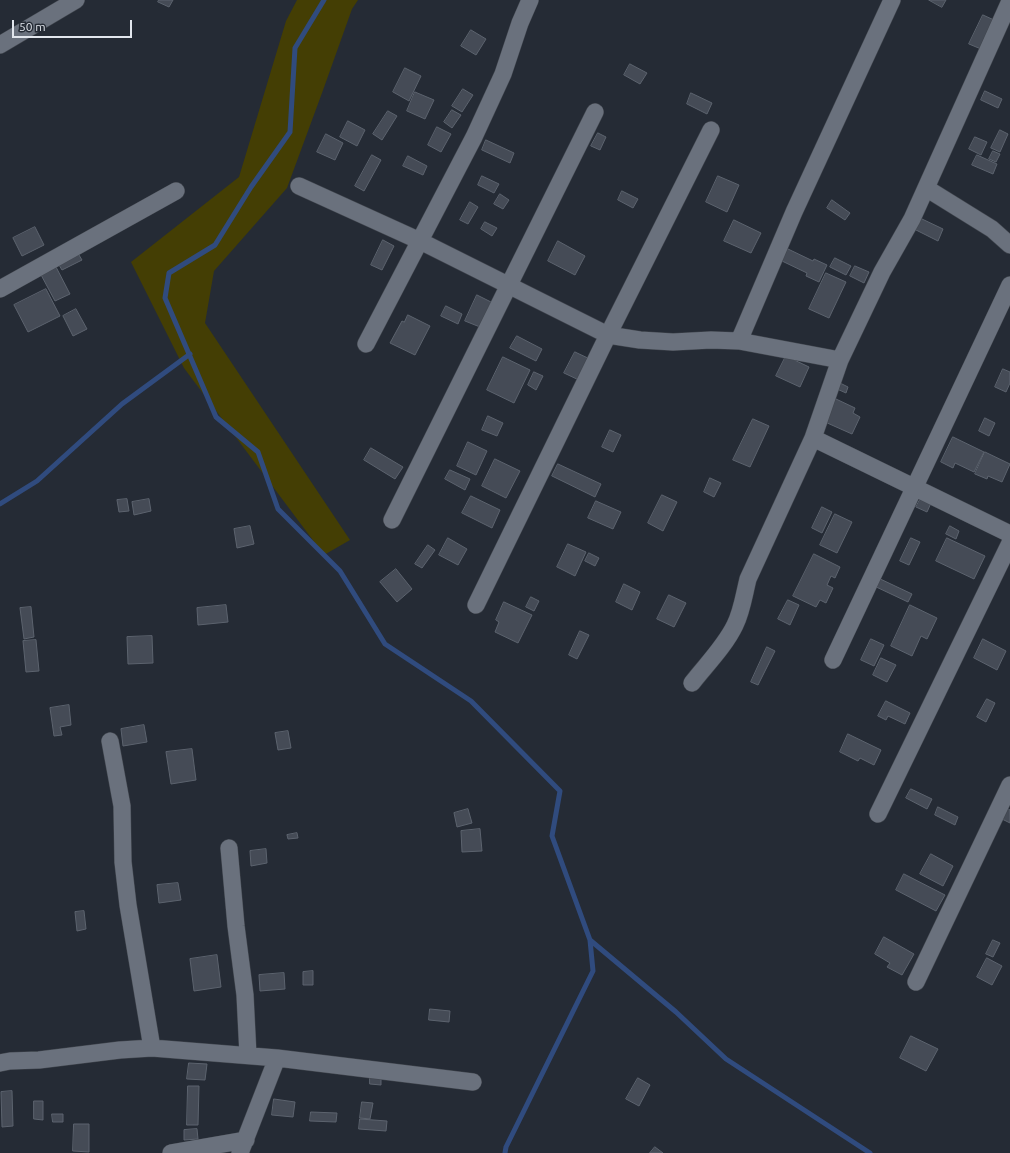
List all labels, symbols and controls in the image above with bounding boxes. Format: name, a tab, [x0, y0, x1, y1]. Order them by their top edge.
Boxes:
scale bar	[14, 12, 134, 38]
text: 50 m	[19, 20, 46, 33]

